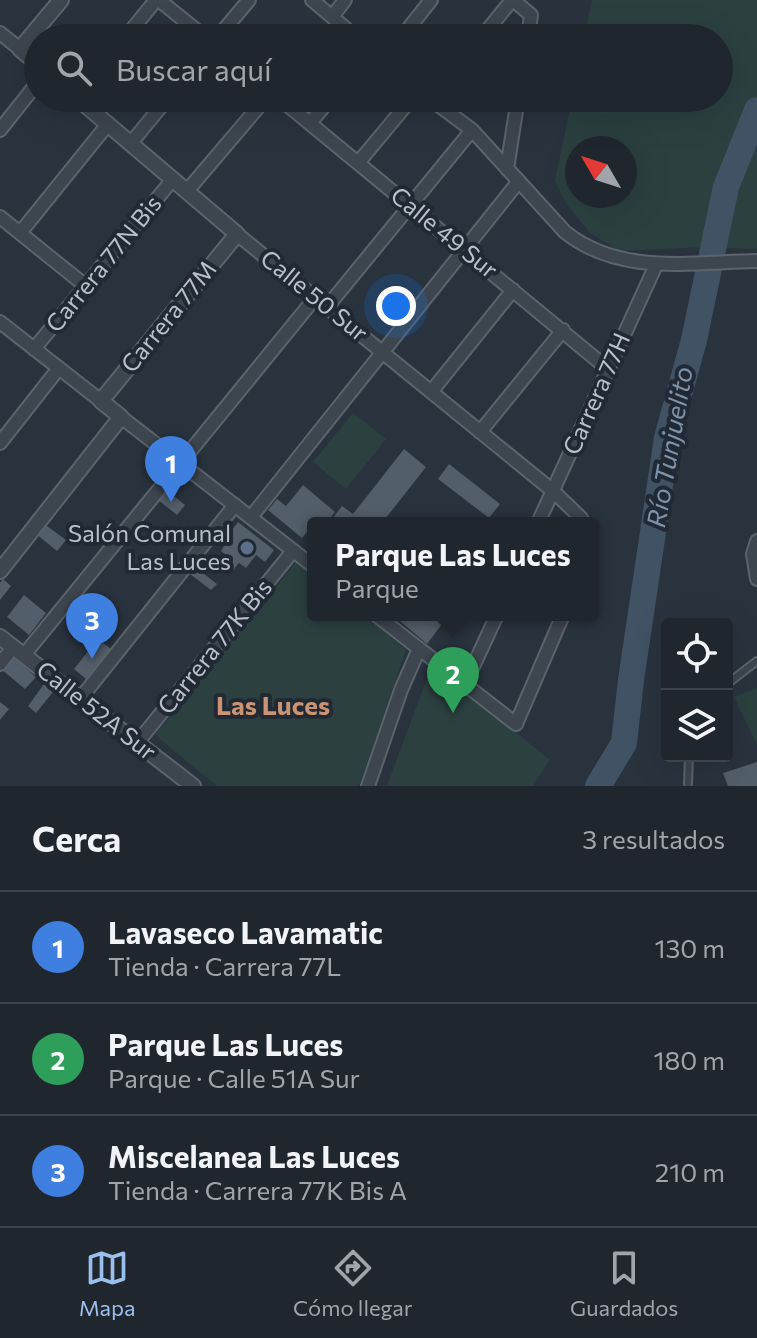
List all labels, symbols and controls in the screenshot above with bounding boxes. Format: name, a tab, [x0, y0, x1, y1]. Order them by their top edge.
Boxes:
search box	[24, 24, 733, 112]
icon: search	[52, 46, 96, 90]
text: Buscar aquí	[116, 50, 272, 87]
north arrow	[565, 136, 637, 208]
street label: Calle 49 Sur	[386, 180, 505, 284]
street label: Carrera 77N Bis	[39, 189, 167, 337]
street label: Calle 50 Sur	[255, 243, 375, 347]
street label: Carrera 77M	[114, 254, 222, 378]
your location	[376, 286, 416, 326]
street label: Carrera 77H	[556, 328, 635, 459]
water label: Río Tunjuelito	[639, 364, 698, 530]
pin: 1	[145, 436, 197, 502]
popup	[307, 517, 599, 621]
place label: Salón Comunal Las Luces	[68, 518, 231, 575]
text: Parque Las Luces	[335, 535, 571, 572]
marker: Salón Comunal Las Luces	[238, 539, 256, 557]
text: Parque	[335, 572, 419, 603]
street label: Carrera 77K Bis	[150, 573, 277, 720]
pin: 3	[66, 593, 118, 659]
map controls	[661, 618, 733, 762]
button: locate	[661, 618, 733, 690]
pin: 2	[427, 647, 479, 713]
street label: Calle 52A Sur	[31, 654, 163, 766]
district label: Las Luces	[216, 689, 330, 720]
button: layers	[661, 690, 733, 762]
text: Cerca	[32, 817, 121, 859]
text: 3 resultados	[582, 823, 725, 854]
text: Lavaseco Lavamatic	[108, 913, 383, 950]
text: 1	[52, 932, 64, 963]
text: 130 m	[654, 932, 725, 963]
text: Tienda · Carrera 77L	[108, 950, 341, 981]
text: Parque Las Luces	[108, 1025, 343, 1062]
text: 2	[51, 1044, 65, 1075]
text: 180 m	[653, 1044, 725, 1075]
text: Parque · Calle 51A Sur	[108, 1062, 360, 1093]
text: Miscelanea Las Luces	[108, 1137, 400, 1174]
text: 3	[50, 1156, 66, 1187]
text: 210 m	[655, 1156, 725, 1187]
text: Tienda · Carrera 77K Bis A	[108, 1174, 407, 1205]
tab: Mapa	[79, 1246, 136, 1321]
tab: Cómo llegar	[293, 1246, 413, 1321]
tab: Guardados	[570, 1246, 678, 1321]

